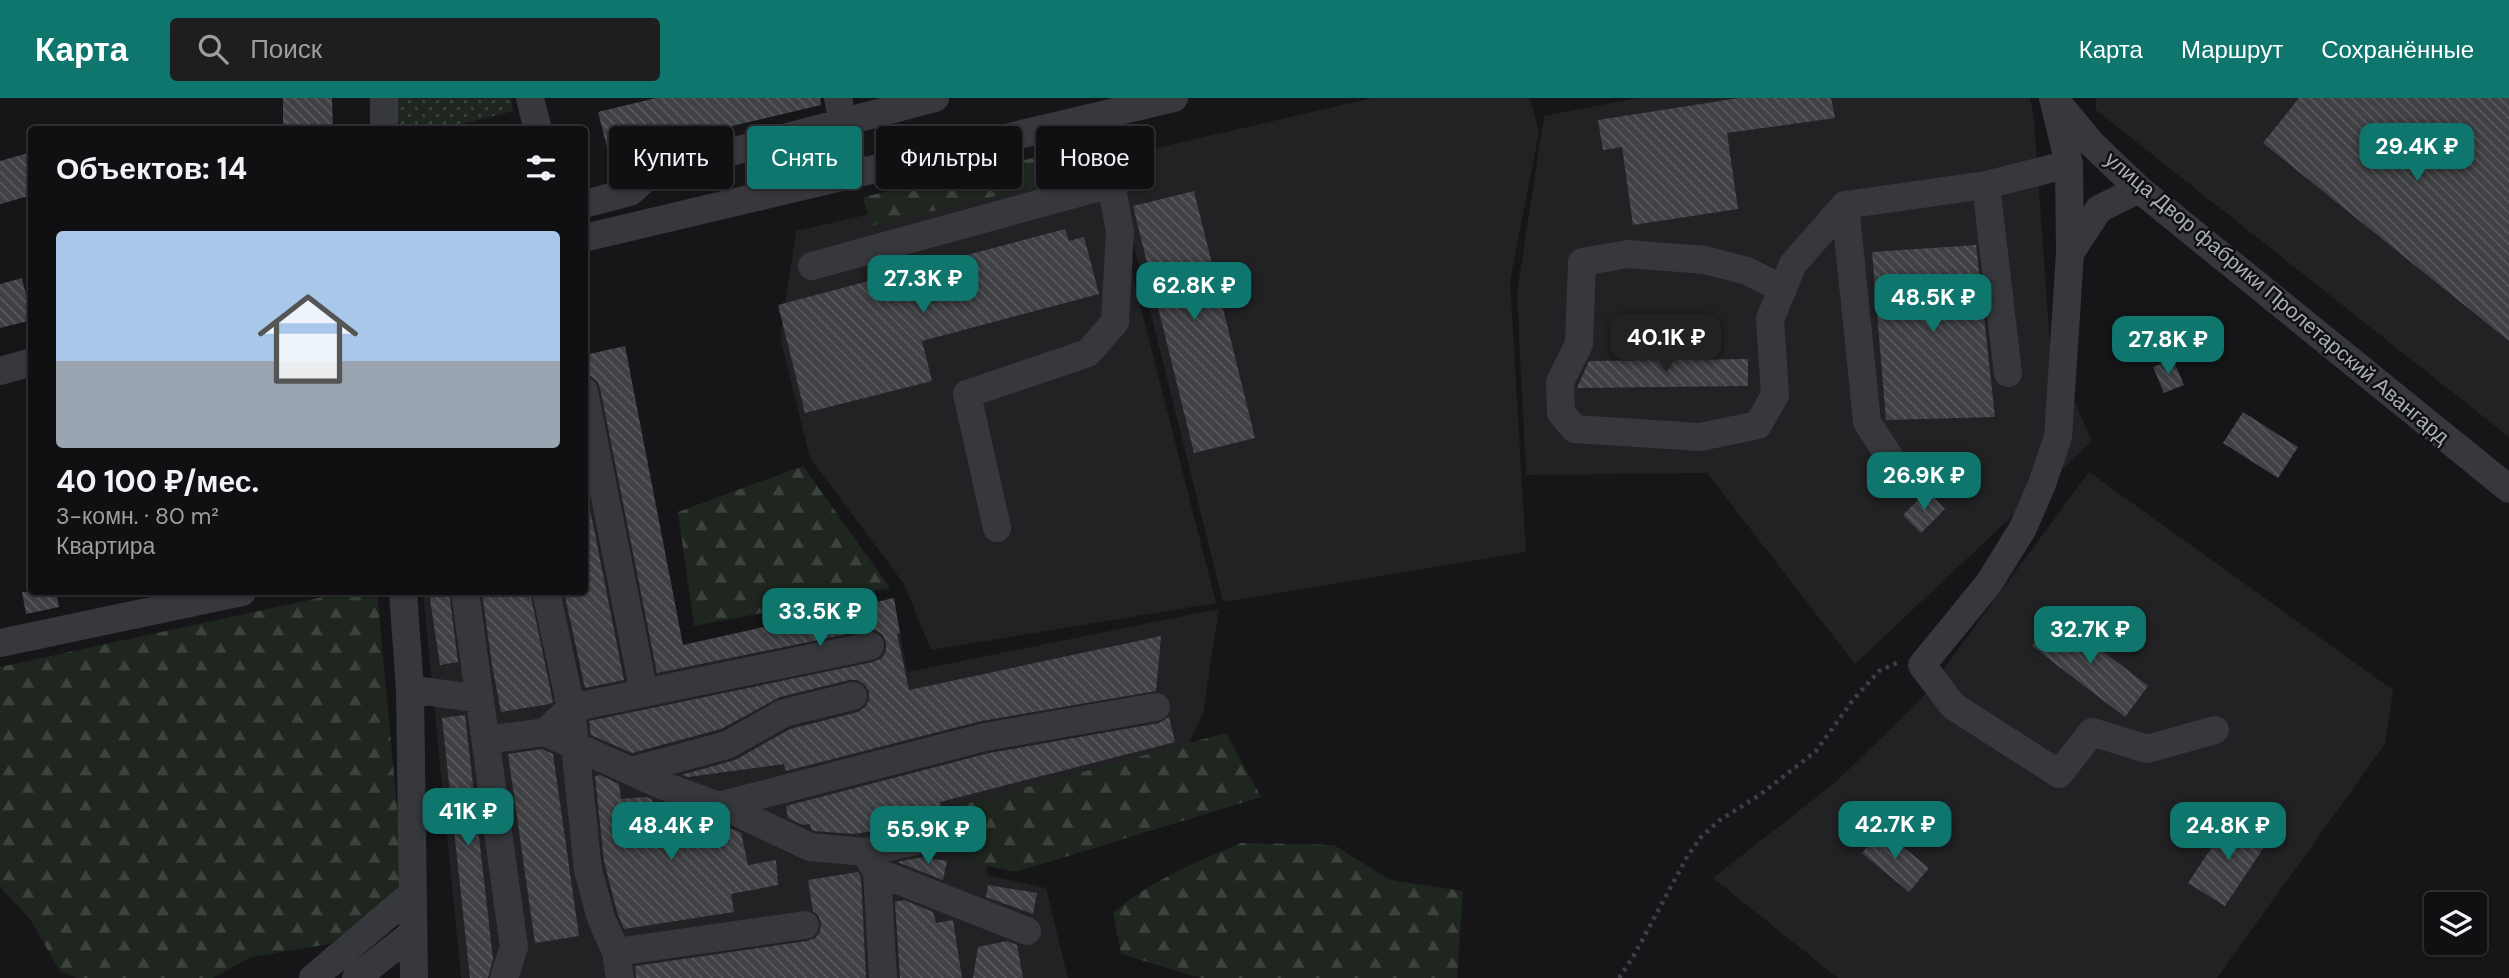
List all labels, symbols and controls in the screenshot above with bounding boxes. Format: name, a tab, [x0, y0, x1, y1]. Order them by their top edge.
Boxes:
search box	[170, 18, 660, 81]
text: Карта	[35, 28, 128, 71]
icon: search	[194, 30, 232, 68]
text: Поиск	[250, 32, 322, 66]
text: Карта	[2079, 34, 2143, 65]
text: Маршрут	[2181, 34, 2283, 65]
text: Сохранённые	[2321, 34, 2474, 65]
pin: 29.4K ₽	[2352, 123, 2482, 183]
chip: Купить	[609, 126, 733, 189]
chip: Снять	[747, 126, 862, 189]
chip: Фильтры	[876, 126, 1022, 189]
chip: Новое	[1036, 126, 1154, 189]
text: 29.4K ₽	[2375, 131, 2459, 161]
street label: улица Двор фабрики Пролетарский Авангард	[2099, 145, 2455, 451]
text: Объектов: 14	[56, 149, 247, 188]
icon: filters	[522, 149, 560, 187]
pin: 27.3K ₽	[858, 256, 988, 315]
pin: 62.8K ₽	[1129, 262, 1259, 322]
text: 27.3K ₽	[883, 263, 963, 293]
text: 62.8K ₽	[1152, 270, 1236, 300]
pin: 48.5K ₽	[1868, 274, 1998, 334]
icon: home	[245, 276, 371, 402]
text: 48.5K ₽	[1890, 282, 1976, 312]
pin: 40.1K ₽	[1601, 314, 1731, 374]
pin: 27.8K ₽	[2103, 316, 2233, 376]
text: 40.1K ₽	[1626, 322, 1706, 352]
text: 27.8K ₽	[2128, 324, 2208, 354]
pin: 26.9K ₽	[1859, 452, 1989, 512]
text: 26.9K ₽	[1883, 460, 1965, 490]
text: 40 100 ₽/мес.	[56, 462, 259, 501]
text: 3-комн. · 80 m²	[56, 501, 219, 531]
text: Квартира	[56, 531, 155, 561]
pin: 33.5K ₽	[755, 588, 885, 648]
text: 33.5K ₽	[778, 596, 862, 626]
pin: 32.7K ₽	[2025, 606, 2155, 666]
text: 32.7K ₽	[2050, 614, 2130, 644]
pin: 41K ₽	[419, 788, 517, 848]
text: 41K ₽	[439, 796, 497, 826]
pin: 48.4K ₽	[606, 802, 736, 862]
pin: 42.7K ₽	[1830, 802, 1960, 861]
pin: 24.8K ₽	[2163, 802, 2293, 862]
pin: 55.9K ₽	[863, 806, 993, 866]
text: 42.7K ₽	[1854, 809, 1936, 839]
text: 48.4K ₽	[628, 810, 714, 840]
text: 24.8K ₽	[2186, 810, 2270, 840]
text: 55.9K ₽	[886, 814, 970, 844]
map controls	[2424, 892, 2487, 955]
button: layers	[2424, 892, 2487, 955]

